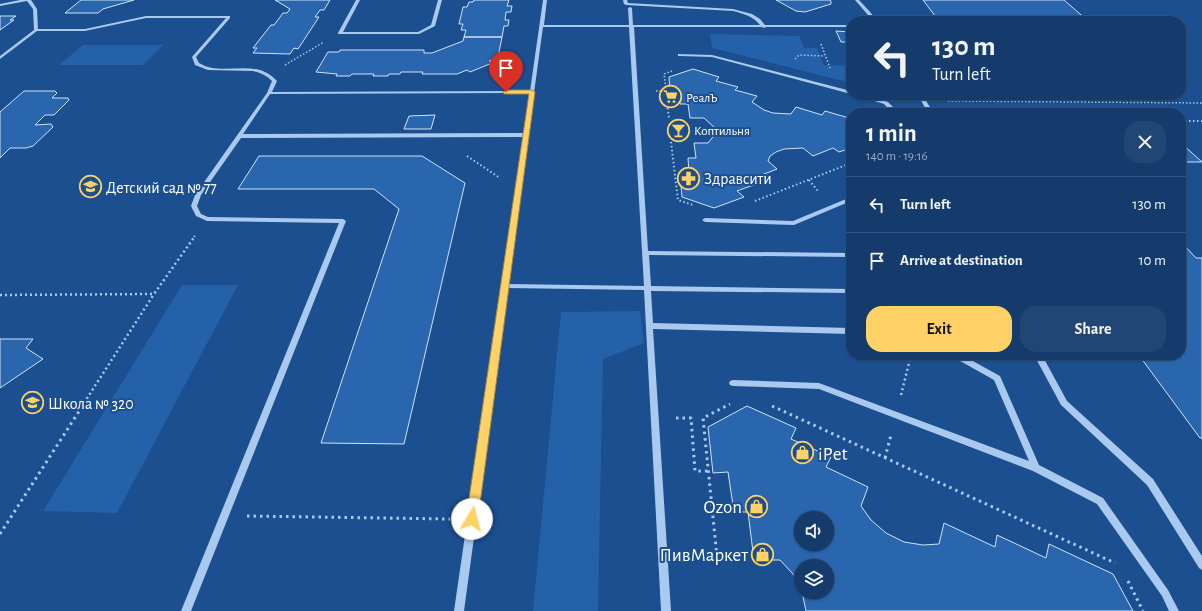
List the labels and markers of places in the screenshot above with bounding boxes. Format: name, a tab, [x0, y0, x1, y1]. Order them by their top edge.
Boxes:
pin	[489, 51, 523, 92]
supermarket icon: РеалЪ	[657, 84, 683, 110]
place label: РеалЪ	[686, 92, 718, 105]
bar icon: Коптильня	[665, 117, 691, 143]
place label: Коптильня	[694, 125, 750, 138]
pharmacy icon: Здравсити	[675, 165, 701, 191]
place label: Здравсити	[704, 171, 772, 187]
school or university icon: Детский сад № 77	[78, 174, 104, 200]
place label: Детский сад № 77	[106, 180, 217, 196]
school or university icon: Школа № 320	[20, 390, 46, 416]
place label: Школа № 320	[48, 396, 134, 412]
shop icon: iРet	[790, 440, 816, 466]
place label: iРet	[818, 445, 848, 464]
shop icon: Ozon	[744, 493, 770, 519]
place label: Ozon	[703, 498, 742, 517]
shop icon: ПивМаркет	[750, 541, 776, 567]
place label: ПивМаркет	[659, 546, 748, 565]

